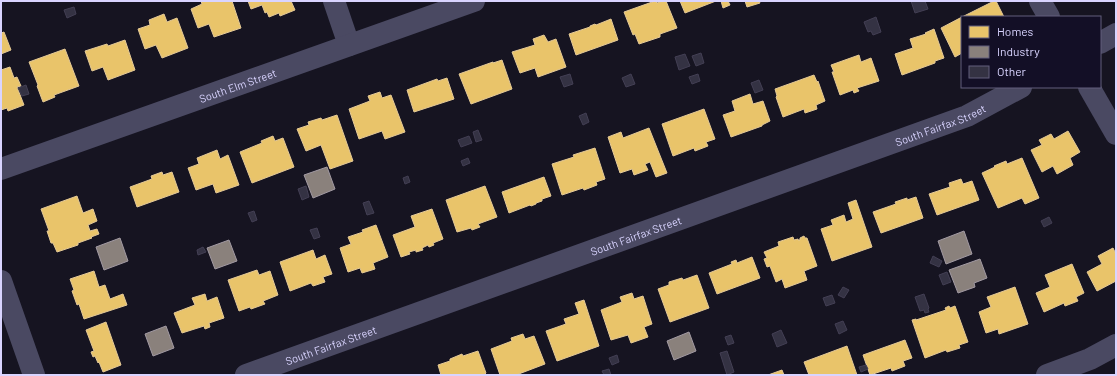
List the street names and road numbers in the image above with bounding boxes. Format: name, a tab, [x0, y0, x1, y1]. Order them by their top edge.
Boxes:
street label: South Elm Street	[197, 65, 278, 105]
street label: South Fairfax Street	[893, 101, 988, 148]
street label: South Fairfax Street	[588, 213, 683, 257]
street label: South Fairfax Street	[283, 322, 378, 367]

